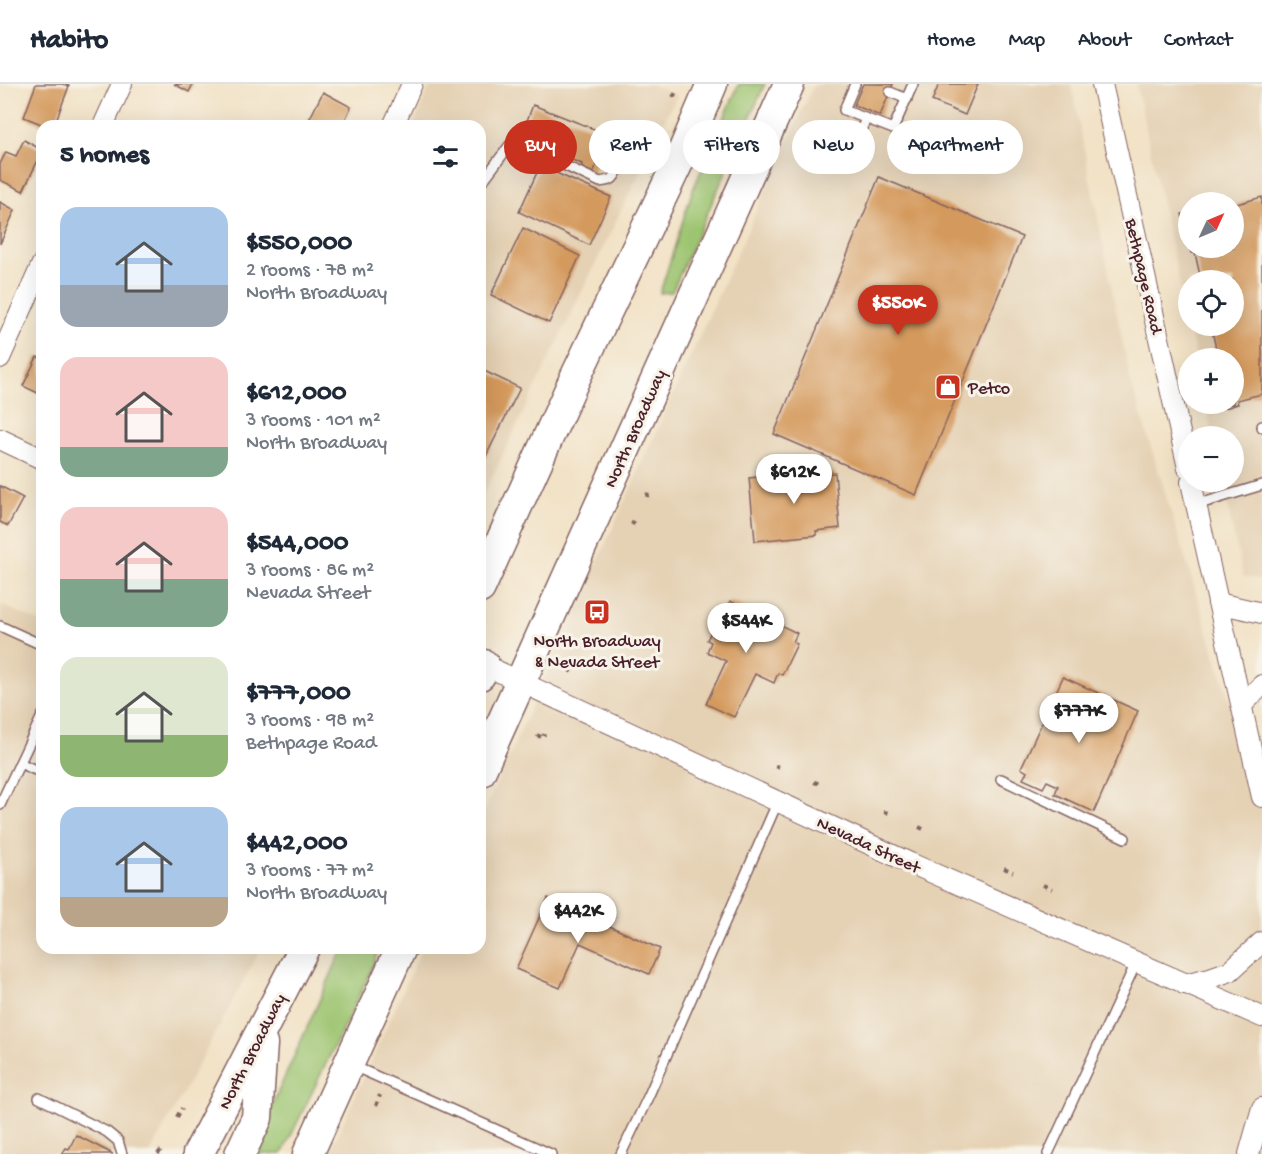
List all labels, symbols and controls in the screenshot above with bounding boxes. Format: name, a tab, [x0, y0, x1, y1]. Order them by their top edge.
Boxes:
text: Habito	[30, 25, 108, 58]
text: Home	[927, 29, 975, 54]
text: Map	[1008, 29, 1045, 54]
text: About	[1078, 29, 1131, 54]
text: Contact	[1164, 29, 1232, 54]
chip: Buy	[504, 120, 577, 174]
chip: Rent	[589, 120, 671, 174]
chip: Filters	[683, 120, 780, 174]
chip: New	[792, 120, 875, 174]
chip: Apartment	[887, 120, 1023, 174]
icon: filters	[429, 140, 462, 173]
text: 5 homes	[60, 141, 149, 172]
north arrow	[1178, 192, 1244, 258]
map controls	[1178, 192, 1244, 492]
street label: Bethpage Road	[1119, 216, 1166, 338]
text: $550,000	[246, 229, 352, 260]
icon: home	[108, 231, 180, 303]
text: 2 rooms · 78 m²	[246, 260, 374, 283]
button: locate	[1178, 270, 1244, 336]
text: North Broadway	[246, 283, 387, 306]
pin: $550K	[856, 285, 940, 336]
text: $550K	[872, 293, 924, 316]
button: +	[1178, 348, 1244, 414]
street label: North Broadway	[601, 367, 672, 491]
shop icon: Petco	[933, 372, 963, 402]
text: $612,000	[246, 379, 347, 410]
place label: Petco	[967, 379, 1010, 400]
icon: home	[108, 381, 180, 453]
text: 3 rooms · 101 m²	[246, 410, 381, 433]
button: −	[1178, 426, 1244, 492]
text: North Broadway	[246, 433, 387, 456]
pin: $612K	[752, 454, 836, 505]
text: $612K	[770, 462, 818, 485]
text: $544,000	[246, 529, 348, 560]
icon: home	[108, 531, 180, 603]
text: 3 rooms · 86 m²	[246, 560, 374, 583]
text: Nevada Street	[246, 583, 370, 606]
bus stop icon: North Broadway & Nevada Street	[582, 597, 612, 627]
pin: $544K	[704, 603, 788, 654]
text: $544K	[721, 611, 771, 634]
place label: North Broadway & Nevada Street	[533, 632, 661, 674]
text: $777,000	[246, 679, 351, 710]
icon: home	[108, 681, 180, 753]
pin: $777K	[1037, 693, 1121, 744]
text: $777K	[1053, 701, 1105, 724]
text: 3 rooms · 98 m²	[246, 710, 374, 733]
text: Bethpage Road	[246, 733, 377, 756]
street label: Nevada Street	[813, 813, 925, 880]
text: $442,000	[246, 829, 348, 860]
icon: home	[108, 831, 180, 903]
text: 3 rooms · 77 m²	[246, 860, 374, 883]
text: North Broadway	[246, 883, 387, 906]
pin: $442K	[536, 893, 620, 944]
text: $442K	[554, 901, 602, 924]
street label: North Broadway	[215, 991, 291, 1113]

